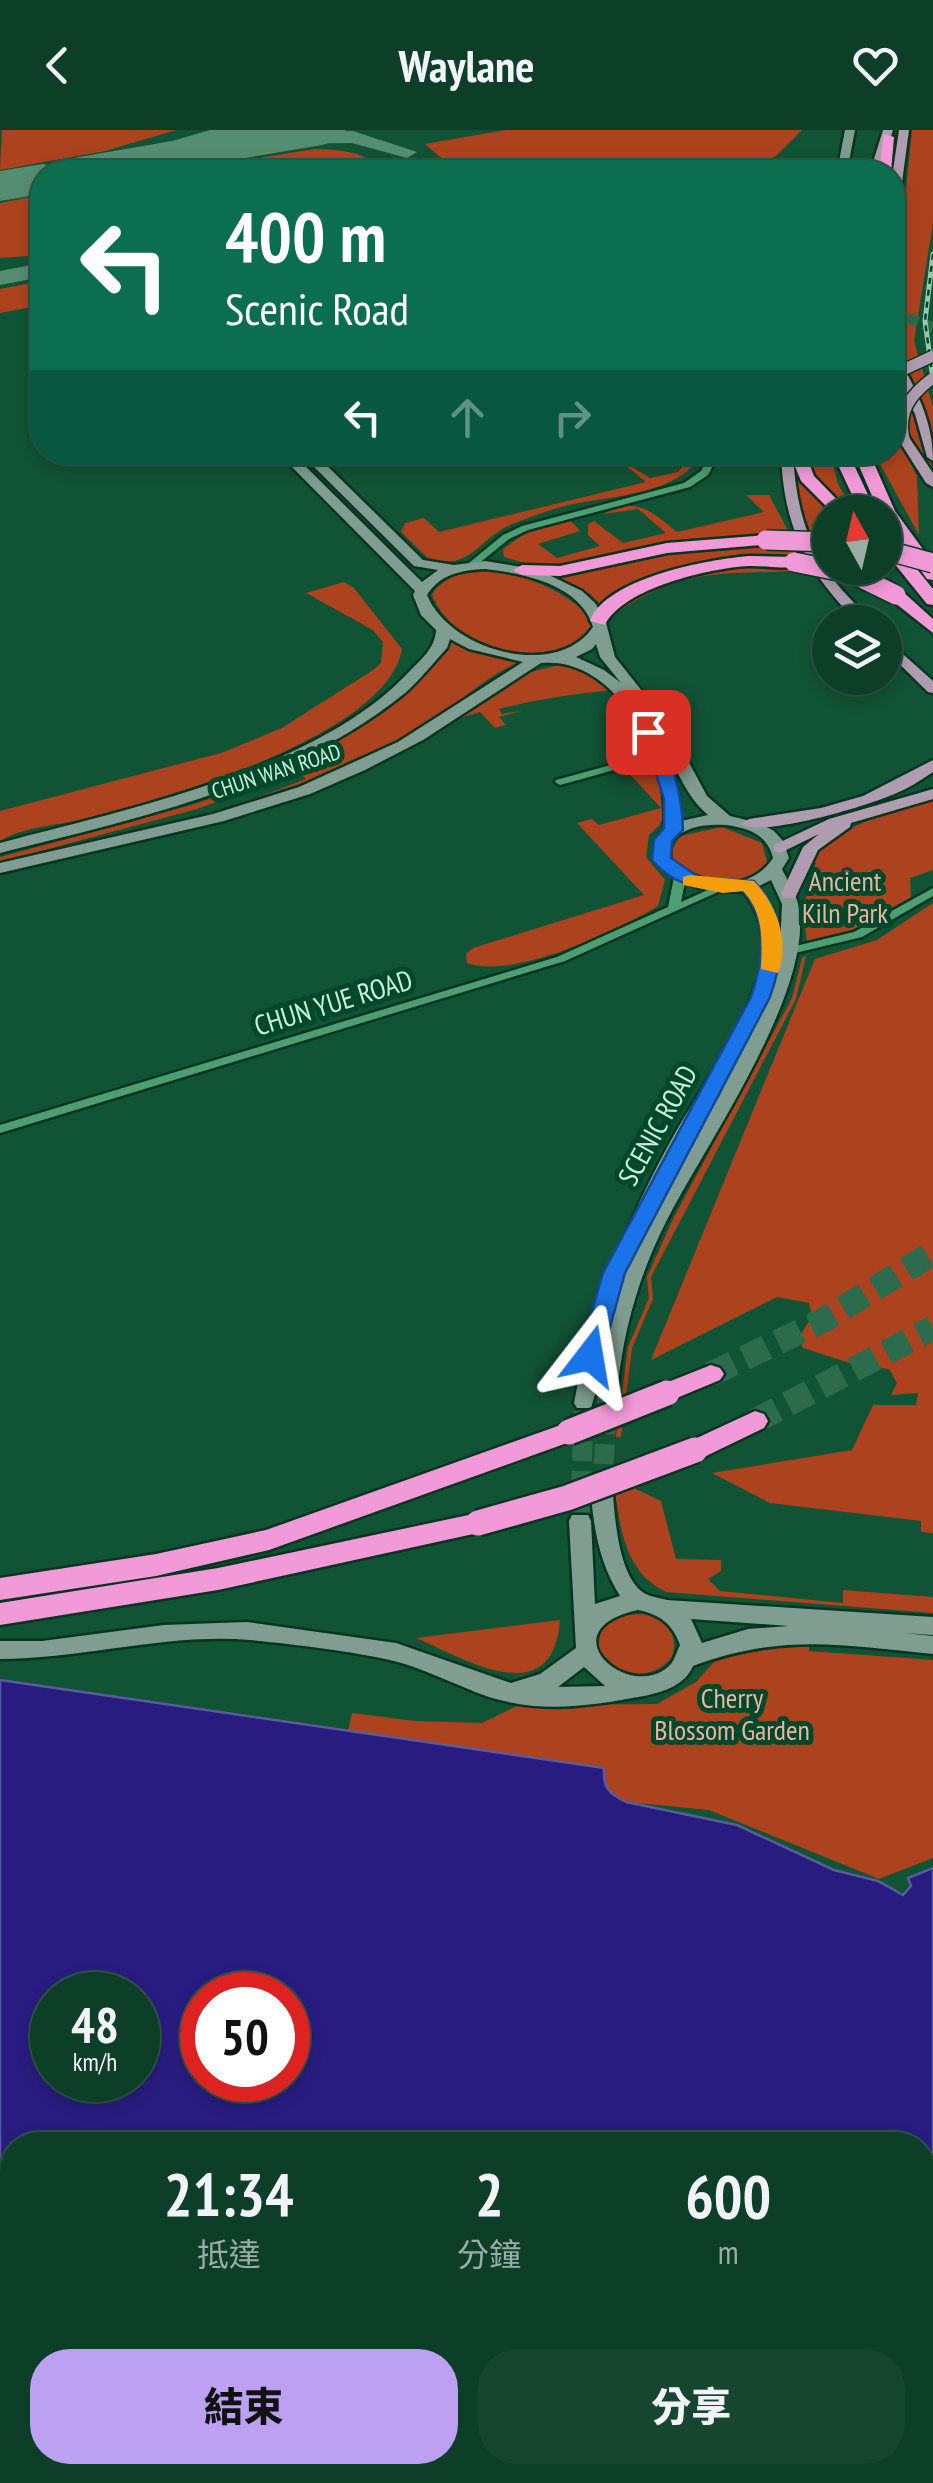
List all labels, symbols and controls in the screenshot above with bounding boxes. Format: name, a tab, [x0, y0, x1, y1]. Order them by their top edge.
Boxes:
text: Waylane	[399, 36, 535, 94]
icon: back	[30, 38, 85, 93]
icon: heart	[848, 38, 903, 93]
text: 400 m	[225, 191, 386, 281]
icon: left	[60, 200, 190, 330]
text: Scenic Road	[225, 279, 409, 337]
icon: left	[335, 390, 390, 445]
icon: ahead	[440, 390, 495, 445]
icon: right	[545, 390, 600, 445]
north arrow	[812, 495, 902, 585]
map controls	[812, 495, 902, 695]
button: layers	[812, 605, 902, 695]
pin	[606, 690, 691, 775]
icon: arrive	[621, 705, 676, 760]
street label: CHUN WAN ROAD	[208, 737, 344, 805]
park label: Ancient Kiln Park	[802, 862, 888, 931]
street label: CHUN YUE ROAD	[249, 960, 417, 1044]
street label: SCENIC ROAD	[609, 1058, 705, 1192]
position arrow	[538, 1304, 642, 1408]
park label: Cherry Blossom Garden	[654, 1679, 810, 1748]
speed limit sign: 50	[180, 1972, 310, 2102]
text: 48	[71, 1992, 119, 2057]
text: km/h	[73, 2046, 117, 2078]
text: 21:34	[164, 2155, 294, 2233]
text: 2	[475, 2155, 504, 2233]
text: 600	[685, 2157, 771, 2235]
text: m	[718, 2231, 739, 2273]
text: 抵達	[197, 2233, 261, 2275]
text: 分鐘	[457, 2233, 521, 2275]
button: 結束	[30, 2349, 458, 2464]
button: 分享	[478, 2349, 905, 2464]

